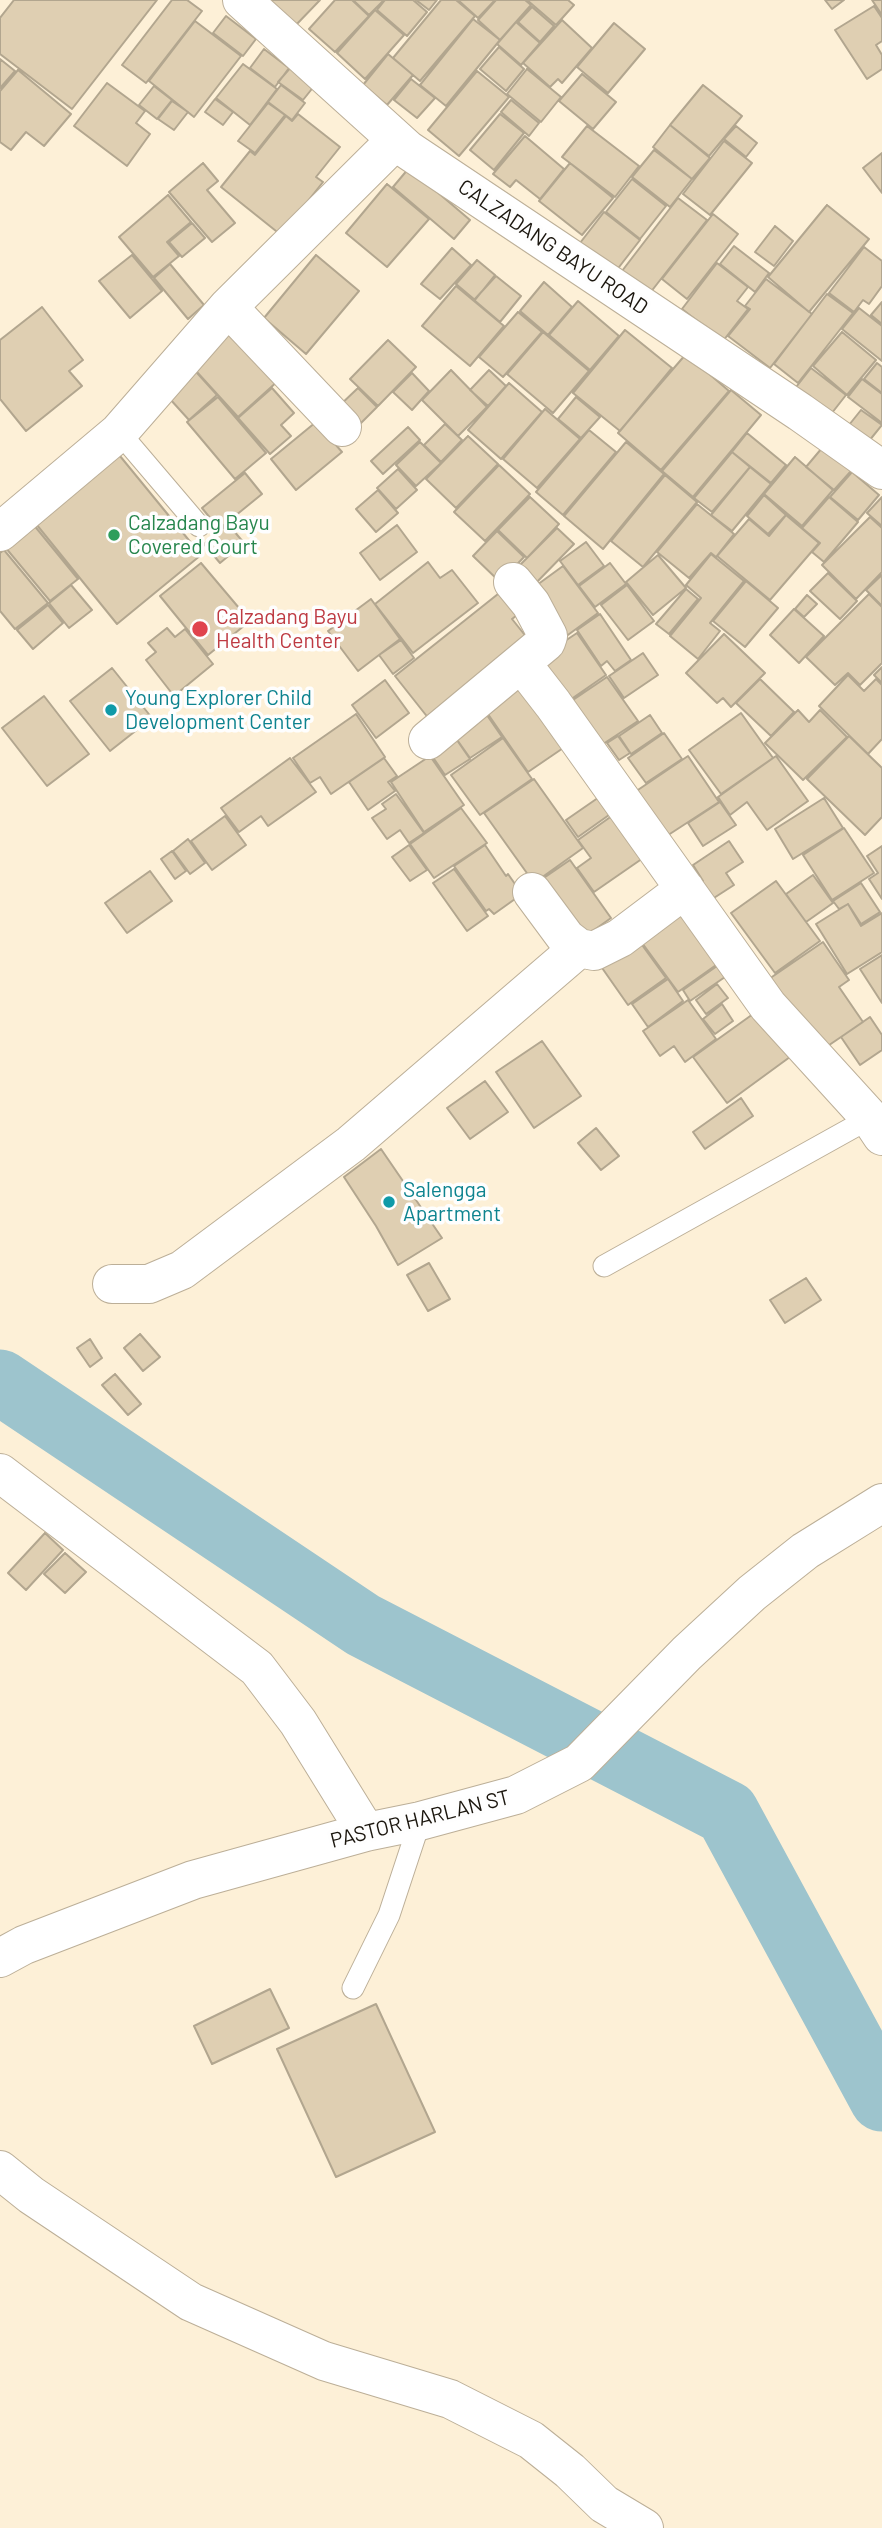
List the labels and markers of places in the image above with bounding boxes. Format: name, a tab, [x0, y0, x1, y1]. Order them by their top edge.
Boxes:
place label: Calzadang Bayu Covered Court	[128, 510, 270, 560]
marker: Calzadang Bayu Covered Court	[106, 527, 122, 543]
place label: Calzadang Bayu Health Center	[216, 604, 358, 654]
marker: Calzadang Bayu Health Center	[190, 619, 210, 639]
place label: Young Explorer Child Development Center	[125, 685, 312, 735]
marker: Young Explorer Child Development Center	[103, 702, 119, 718]
place label: Salengga Apartment	[403, 1177, 501, 1227]
marker: Salengga Apartment	[381, 1194, 397, 1210]

